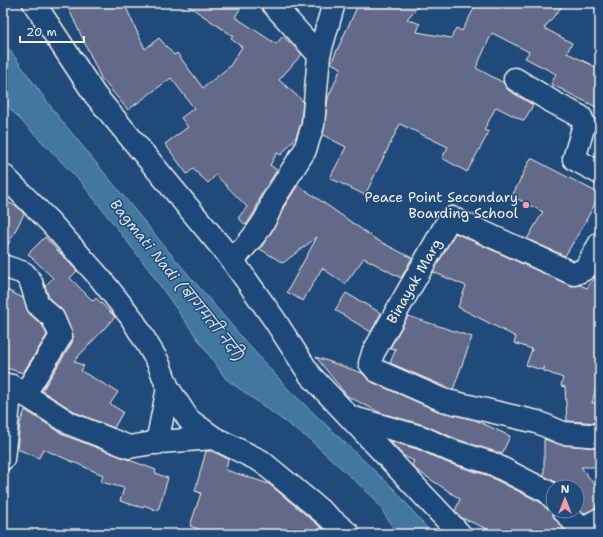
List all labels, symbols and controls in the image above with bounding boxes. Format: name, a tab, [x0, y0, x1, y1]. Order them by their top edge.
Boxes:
scale bar	[20, 18, 84, 44]
text: 20 m	[26, 24, 57, 40]
place label: Peace Point Secondary Boarding School	[365, 188, 519, 222]
water label: Bagmati Nadi (बागमती नदी)	[105, 194, 250, 365]
marker: Peace Point Secondary Boarding School	[521, 200, 531, 210]
street label: Binayak Marg	[382, 235, 446, 327]
north arrow	[545, 479, 585, 519]
text: N	[561, 482, 570, 497]

